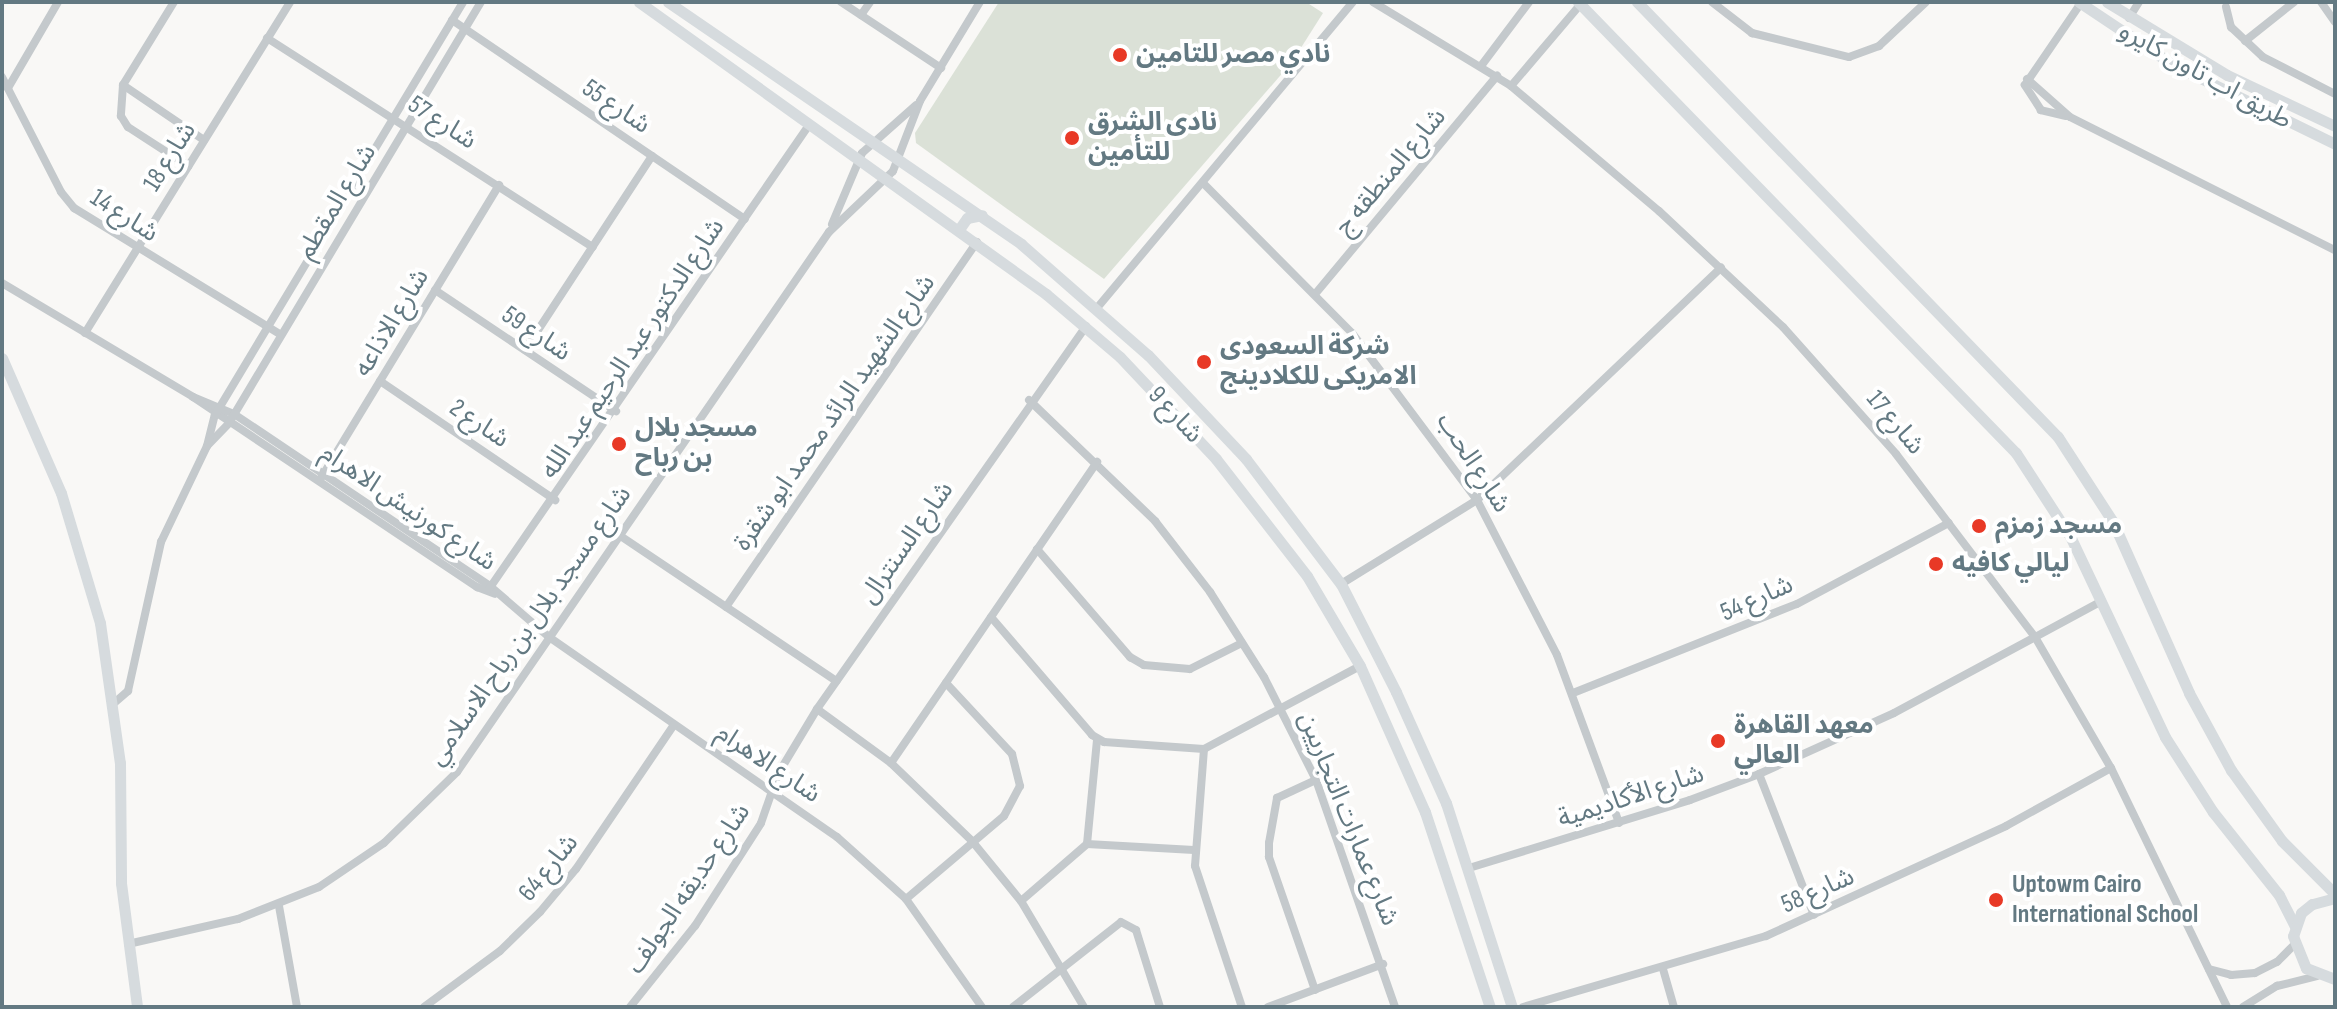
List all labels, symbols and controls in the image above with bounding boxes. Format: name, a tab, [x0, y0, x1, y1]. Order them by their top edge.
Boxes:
street label: طريق اب تاون كايرو	[2113, 16, 2297, 136]
place label: نادي مصر للتامين	[1136, 39, 1331, 71]
marker: نادي مصر للتامين	[1111, 46, 1129, 64]
street label: شارع 55	[576, 73, 656, 141]
street label: شارع 57	[402, 89, 482, 157]
street label: شارع المنطقه ج	[1329, 102, 1453, 242]
place label: نادى الشرق للتأمين	[1088, 107, 1217, 168]
street label: شارع 18	[137, 117, 203, 197]
marker: نادى الشرق للتأمين	[1063, 129, 1081, 147]
street label: شارع المقطم	[290, 139, 384, 265]
street label: شارع 14	[84, 183, 164, 249]
street label: شارع الدكتور عبد الرحيم عبد الله	[534, 213, 732, 485]
street label: شارع الاذاعه	[348, 263, 436, 383]
street label: شارع الشهيد الرائد محمد ابو شقرة	[728, 269, 942, 557]
street label: شارع 59	[495, 300, 577, 368]
place label: شركة السعودى الامريكى للكلادينج	[1220, 331, 1417, 392]
marker: شركة السعودى الامريكى للكلادينج	[1195, 353, 1213, 371]
street label: شارع 9	[1141, 380, 1209, 450]
street label: شارع 17	[1859, 385, 1931, 461]
street label: شارع 2	[443, 393, 515, 455]
street label: شارع الحب	[1429, 407, 1517, 519]
place label: مسجد بلال بن رباح	[635, 413, 758, 474]
marker: مسجد بلال بن رباح	[610, 435, 628, 453]
street label: شارع كورنيش الاهرام	[314, 438, 502, 578]
street label: شارع السنترال	[853, 476, 961, 610]
street label: شارع مسجد بلال بن رباح الاسلامي	[421, 480, 639, 772]
place label: مسجد زمزم	[1995, 510, 2122, 542]
marker: مسجد زمزم	[1970, 517, 1988, 535]
place label: ليالي كافيه	[1952, 548, 2069, 580]
marker: ليالي كافيه	[1927, 555, 1945, 573]
street label: شارع 54	[1716, 569, 1798, 629]
street label: شارع عمارات التجاريين	[1291, 708, 1405, 930]
place label: معهد القاهرة العالي	[1734, 710, 1874, 772]
street label: شارع الاهرام	[710, 718, 826, 810]
marker: معهد القاهرة العالي	[1709, 732, 1727, 750]
street label: شارع الأكاديمية	[1554, 759, 1708, 835]
street label: شارع حديقه الجولف	[621, 798, 757, 980]
street label: شارع 64	[512, 828, 586, 908]
street label: شارع 58	[1777, 861, 1859, 921]
place label: Uptowm Cairo International School	[2012, 869, 2198, 930]
marker: Uptowm Cairo International School	[1987, 891, 2005, 909]

